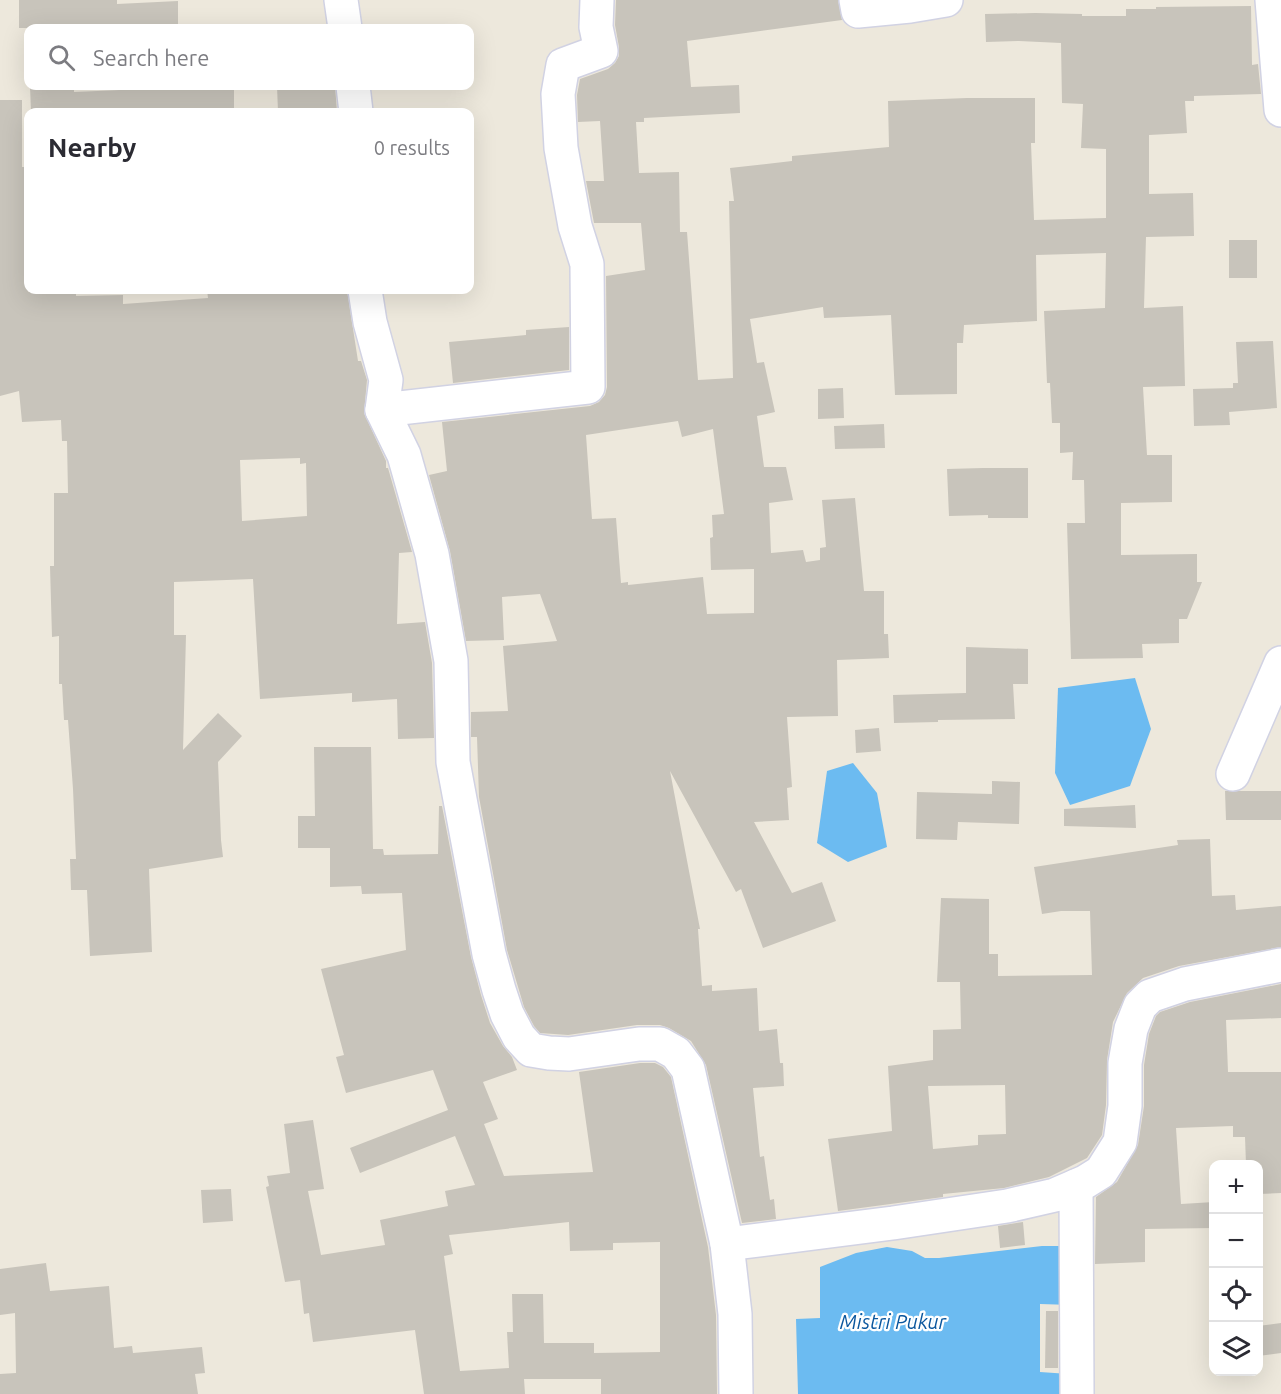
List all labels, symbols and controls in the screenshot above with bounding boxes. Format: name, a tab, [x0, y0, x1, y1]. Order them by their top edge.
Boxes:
search box	[24, 24, 474, 90]
icon: search	[45, 41, 78, 74]
text: Search here	[93, 45, 209, 70]
text: Nearby	[48, 133, 136, 162]
text: 0 results	[374, 136, 450, 159]
map controls	[1209, 1160, 1263, 1376]
button: +	[1209, 1160, 1263, 1214]
button: −	[1209, 1214, 1263, 1268]
button: locate	[1209, 1268, 1263, 1322]
water label: Mistri Pukur	[840, 1310, 948, 1333]
button: layers	[1209, 1322, 1263, 1376]

